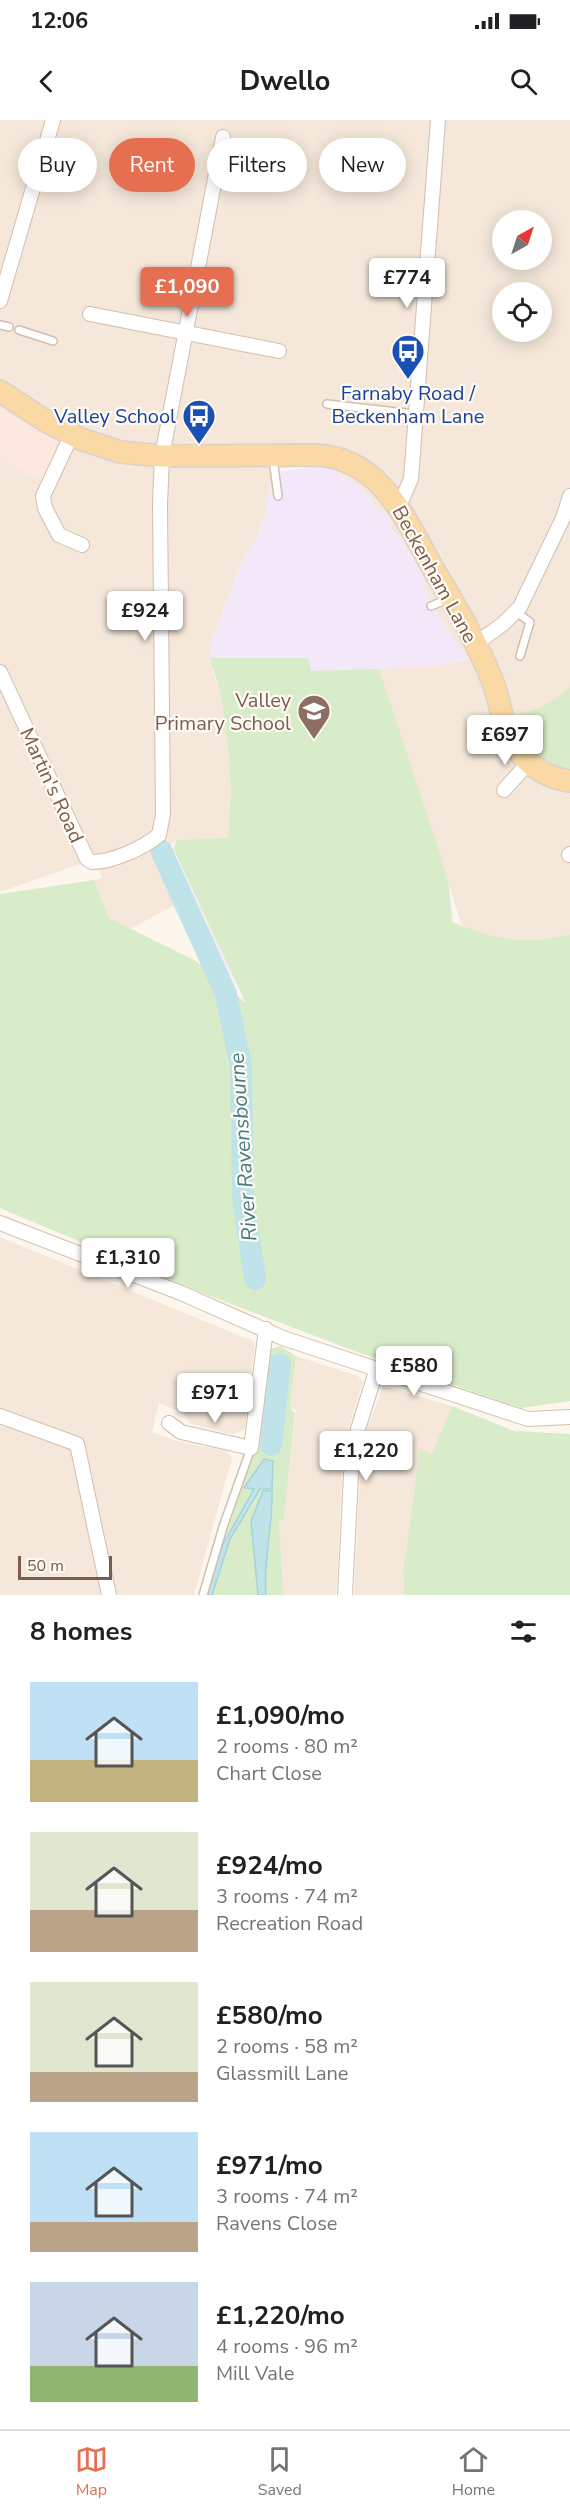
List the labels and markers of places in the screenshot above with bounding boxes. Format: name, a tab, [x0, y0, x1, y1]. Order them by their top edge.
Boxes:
pin: £774	[371, 258, 443, 309]
pin: £1,090	[138, 267, 236, 318]
bus stop icon: Farnaby Road / Beckenham Lane	[390, 333, 426, 380]
place label: Farnaby Road / Beckenham Lane	[332, 380, 484, 430]
bus stop icon: Valley School	[181, 398, 217, 445]
place label: Valley School	[53, 403, 176, 430]
pin: £924	[109, 591, 181, 642]
place label: Valley Primary School	[155, 687, 292, 737]
school or university icon: Valley Primary School	[296, 693, 332, 740]
pin: £697	[469, 715, 541, 766]
pin: £1,310	[79, 1238, 177, 1289]
pin: £580	[378, 1346, 450, 1397]
pin: £971	[179, 1373, 251, 1424]
pin: £1,220	[317, 1431, 415, 1482]

